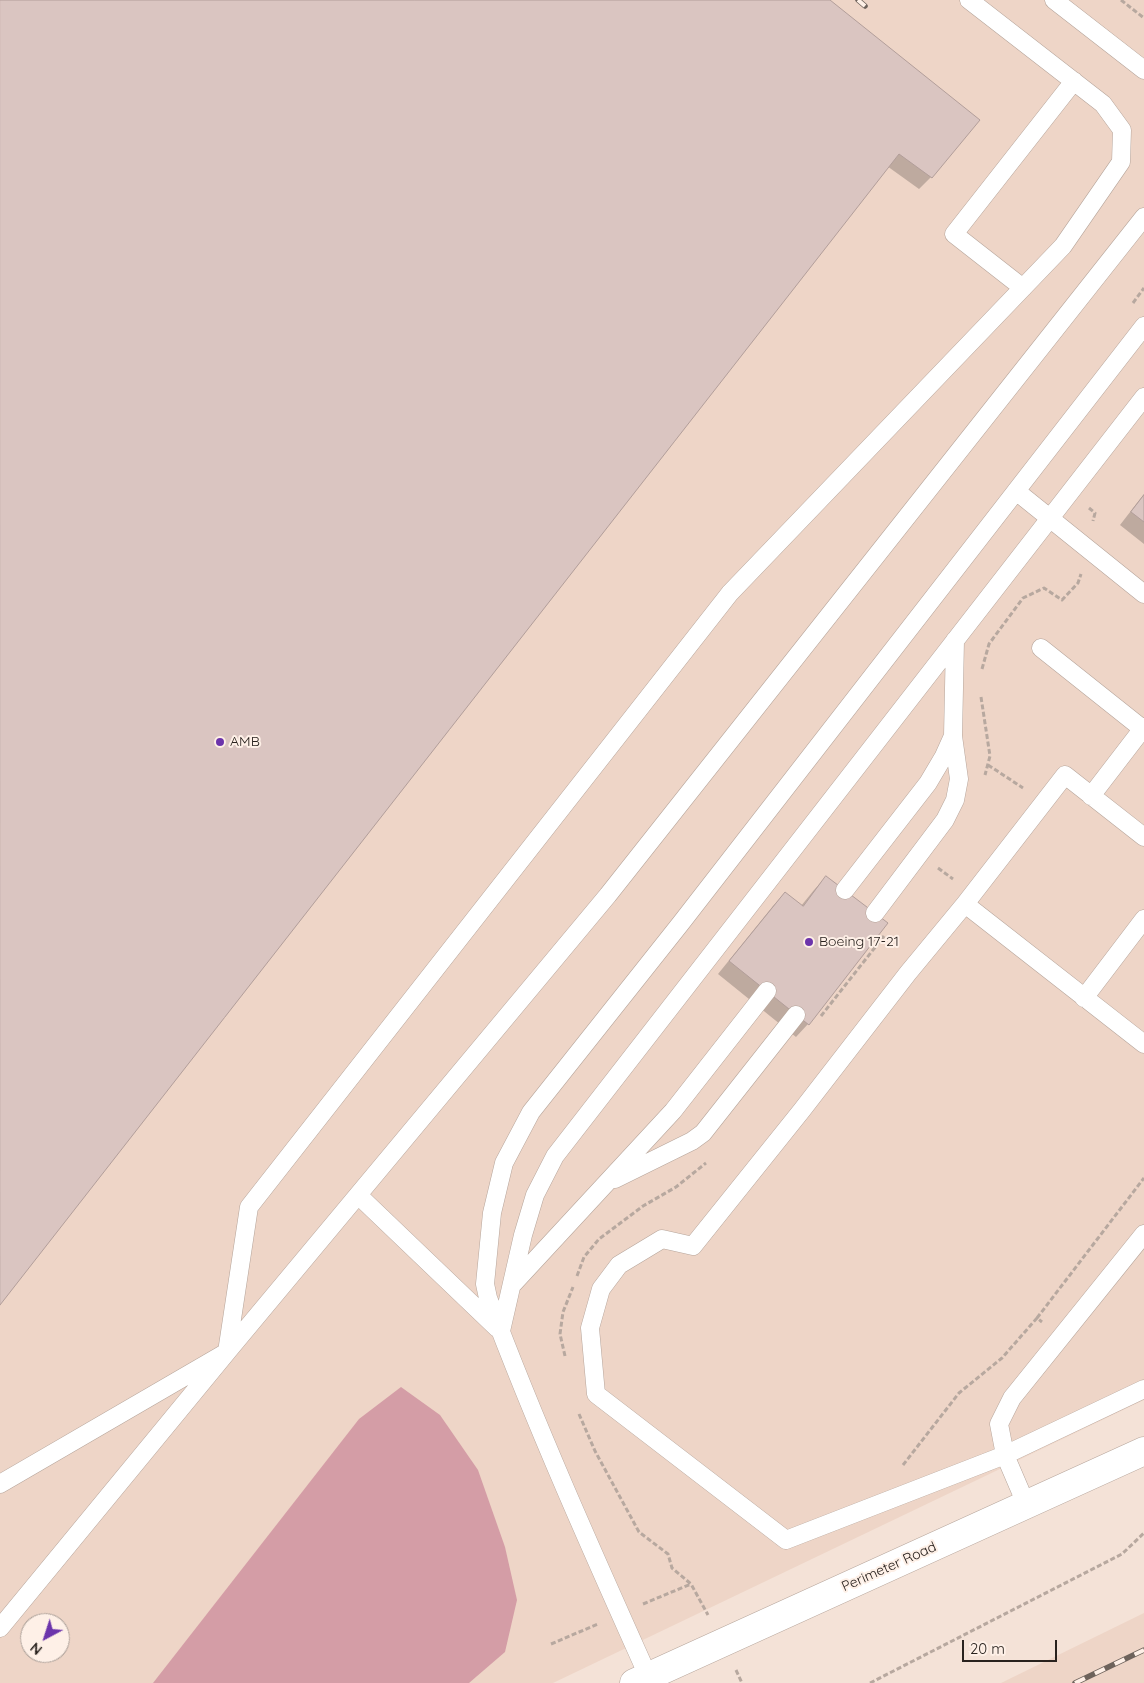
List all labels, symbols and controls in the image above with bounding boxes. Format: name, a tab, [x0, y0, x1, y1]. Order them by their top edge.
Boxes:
place label: AMB	[230, 734, 260, 750]
marker: AMB	[214, 736, 226, 748]
place label: Boeing 17-21	[819, 934, 899, 950]
marker: Boeing 17-21	[803, 936, 815, 948]
street label: Perimeter Road	[839, 1539, 939, 1595]
north arrow	[20, 1613, 70, 1663]
scale bar	[964, 1630, 1059, 1662]
text: N	[26, 1639, 46, 1659]
text: 20 m	[970, 1639, 1005, 1658]

